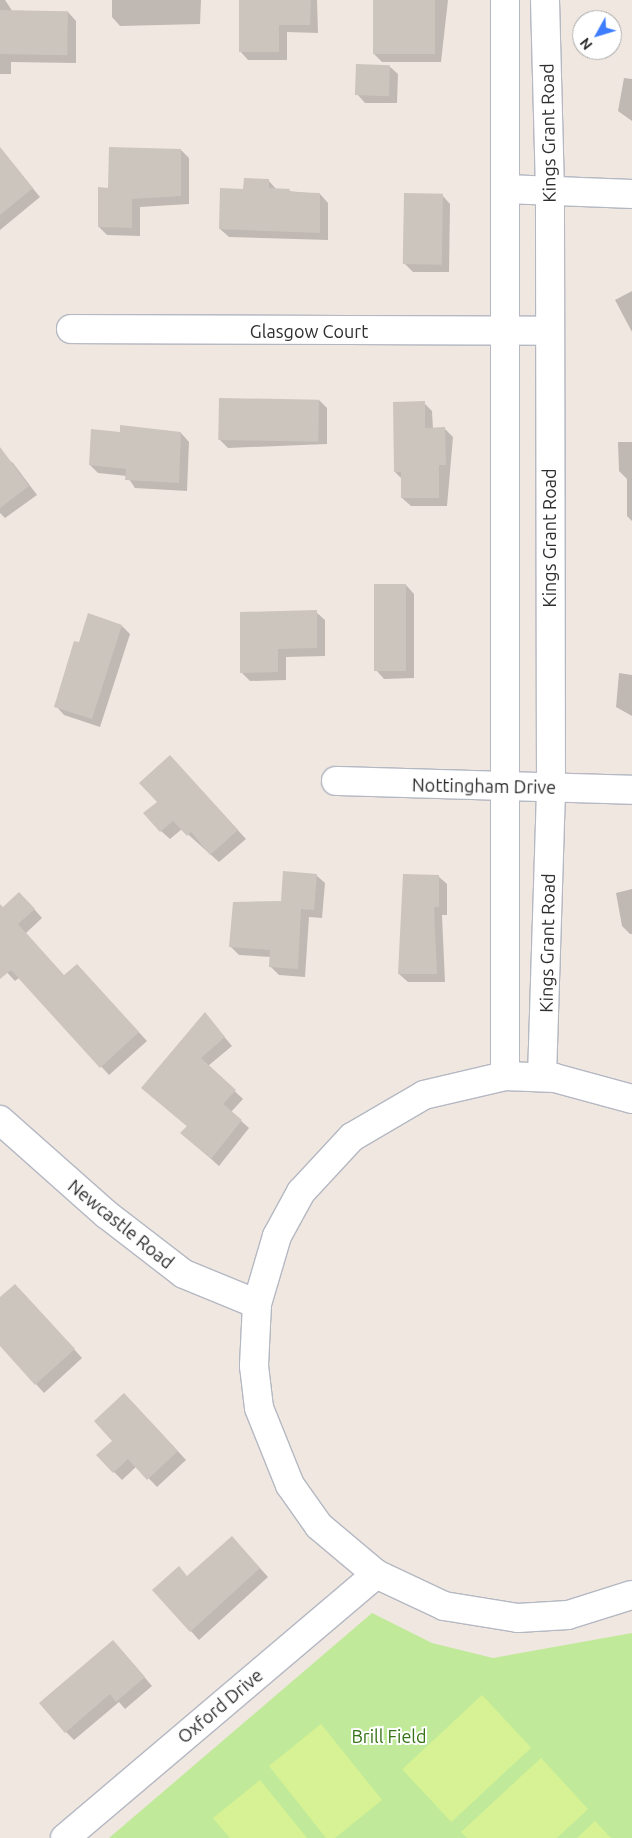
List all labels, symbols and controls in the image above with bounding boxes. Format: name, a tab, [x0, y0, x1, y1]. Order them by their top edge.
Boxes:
north arrow	[572, 10, 622, 60]
text: N	[577, 35, 596, 53]
street label: Kings Grant Road	[536, 63, 560, 203]
street label: Glasgow Court	[250, 320, 368, 342]
street label: Kings Grant Road	[538, 468, 560, 608]
street label: Nottingham Drive	[412, 774, 556, 798]
street label: Kings Grant Road	[535, 873, 559, 1013]
street label: Newcastle Road	[64, 1175, 178, 1273]
street label: Oxford Drive	[173, 1664, 267, 1748]
park label: Brill Field	[351, 1725, 427, 1747]

